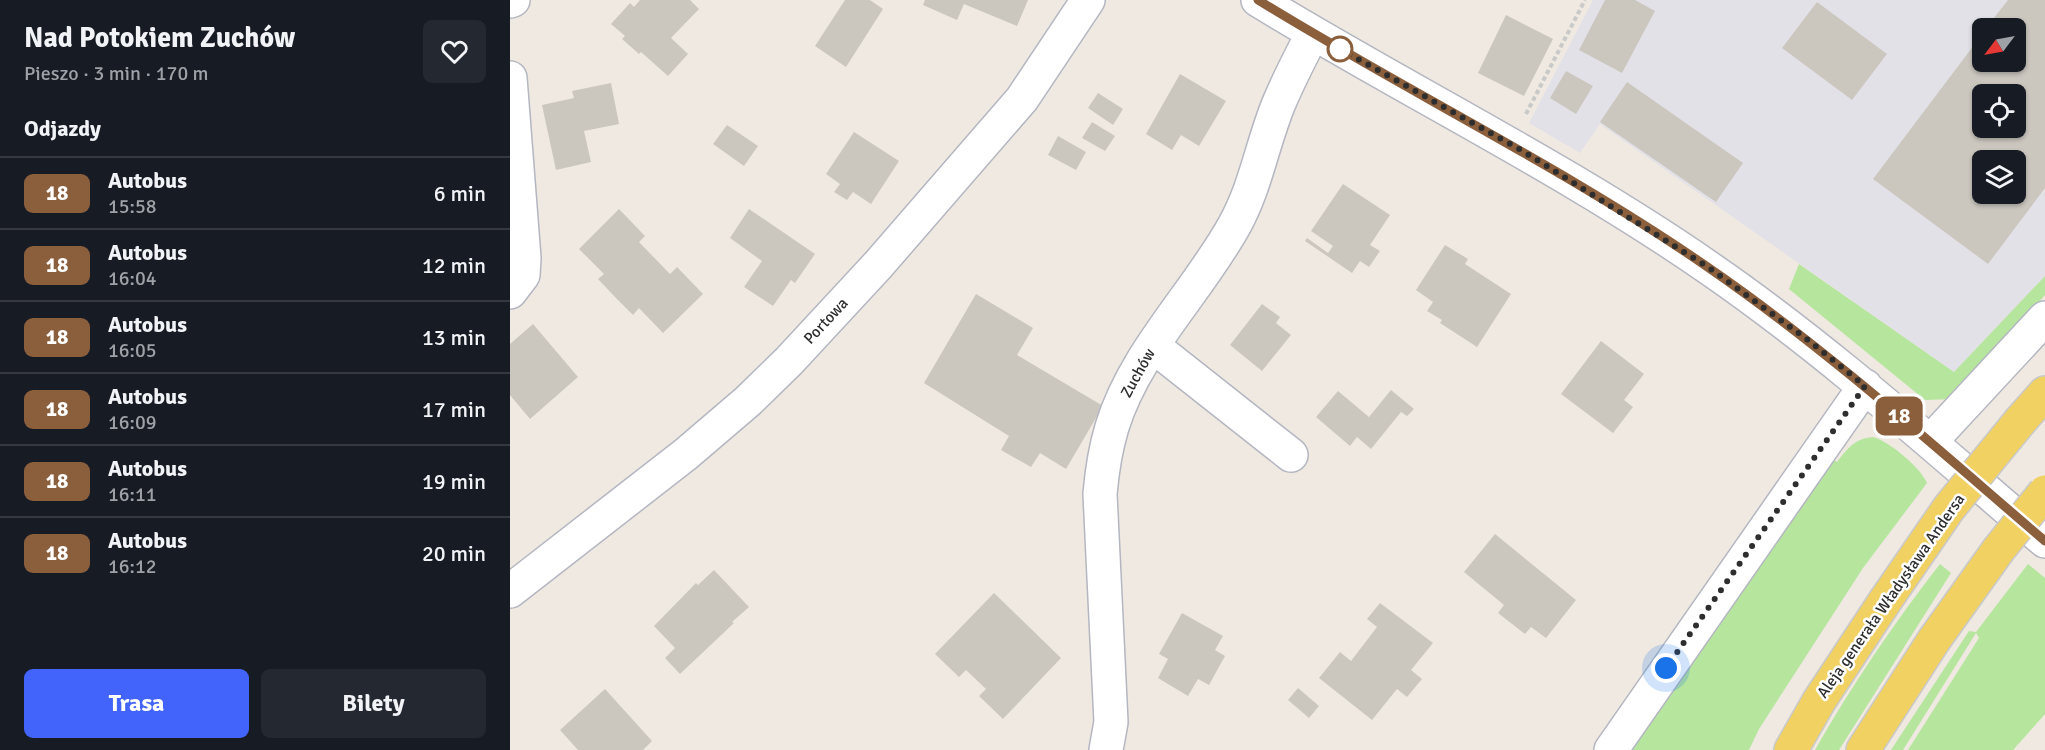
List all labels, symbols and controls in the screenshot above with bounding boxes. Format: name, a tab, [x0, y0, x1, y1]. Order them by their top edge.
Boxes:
north arrow	[1972, 18, 2026, 72]
map controls	[1972, 18, 2026, 204]
button: heart	[423, 20, 486, 83]
text: Nad Potokiem Zuchów	[24, 21, 295, 55]
unlabelled marker	[1327, 36, 1353, 62]
text: Pieszo · 3 min · 170 m	[24, 61, 209, 86]
button: locate	[1972, 84, 2026, 138]
text: Odjazdy	[24, 115, 101, 142]
button: layers	[1972, 150, 2026, 204]
text: Autobus	[108, 167, 187, 194]
text: 18	[46, 180, 68, 206]
text: 6 min	[434, 180, 486, 207]
text: 15:58	[108, 194, 157, 219]
text: Autobus	[108, 239, 187, 266]
text: 18	[46, 252, 68, 278]
text: 12 min	[422, 252, 486, 279]
text: 16:04	[108, 266, 157, 291]
street label: Portowa	[799, 294, 853, 348]
text: Autobus	[108, 311, 187, 338]
text: 18	[46, 324, 68, 350]
text: 13 min	[422, 324, 486, 351]
text: 16:05	[108, 338, 157, 363]
street label: Zuchów	[1116, 344, 1160, 401]
text: Autobus	[108, 383, 187, 410]
text: 18	[46, 396, 68, 422]
text: 17 min	[422, 396, 486, 423]
line badge: 18	[1872, 396, 1926, 436]
text: 18	[1888, 403, 1910, 429]
text: 16:09	[108, 410, 157, 435]
text: Autobus	[108, 455, 187, 482]
text: 18	[46, 468, 68, 494]
text: 19 min	[422, 468, 486, 495]
text: 16:11	[108, 482, 157, 507]
street label: Aleja generała Władysława Andersa	[1813, 490, 1969, 702]
text: Autobus	[108, 527, 187, 554]
text: 18	[46, 540, 68, 566]
text: 20 min	[422, 540, 486, 567]
text: 16:12	[108, 554, 157, 579]
your location	[1651, 653, 1681, 683]
button: Trasa	[24, 669, 249, 738]
button: Bilety	[261, 669, 486, 738]

